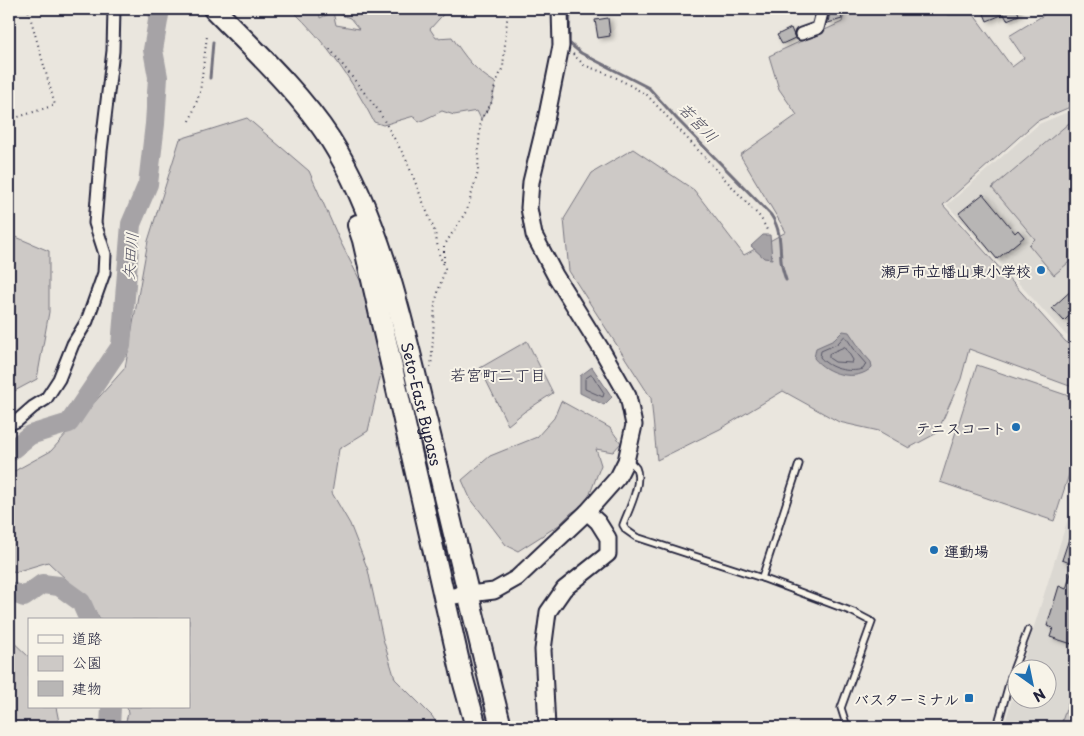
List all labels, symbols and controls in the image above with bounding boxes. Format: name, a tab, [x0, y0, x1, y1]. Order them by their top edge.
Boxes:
water label: 若宮川	[674, 96, 724, 148]
water label: 矢田川	[115, 231, 143, 281]
place label: 瀬戸市立幡山東小学校	[881, 259, 1031, 282]
marker: 瀬戸市立幡山東小学校	[1035, 264, 1047, 276]
street label: Seto-East Bypass	[396, 339, 449, 468]
district label: 若宮町二丁目	[450, 362, 546, 386]
place label: テニスコート	[916, 416, 1006, 439]
marker: テニスコート	[1010, 421, 1022, 433]
place label: 運動場	[944, 539, 989, 562]
marker: 運動場	[928, 544, 940, 556]
legend	[28, 618, 190, 708]
text: 道路	[72, 626, 102, 649]
text: 公園	[72, 650, 102, 673]
north arrow	[1006, 658, 1056, 708]
text: 建物	[72, 676, 102, 699]
text: N	[1029, 683, 1050, 707]
place label: バスターミナル	[854, 687, 959, 710]
marker: バスターミナル	[963, 692, 975, 704]

